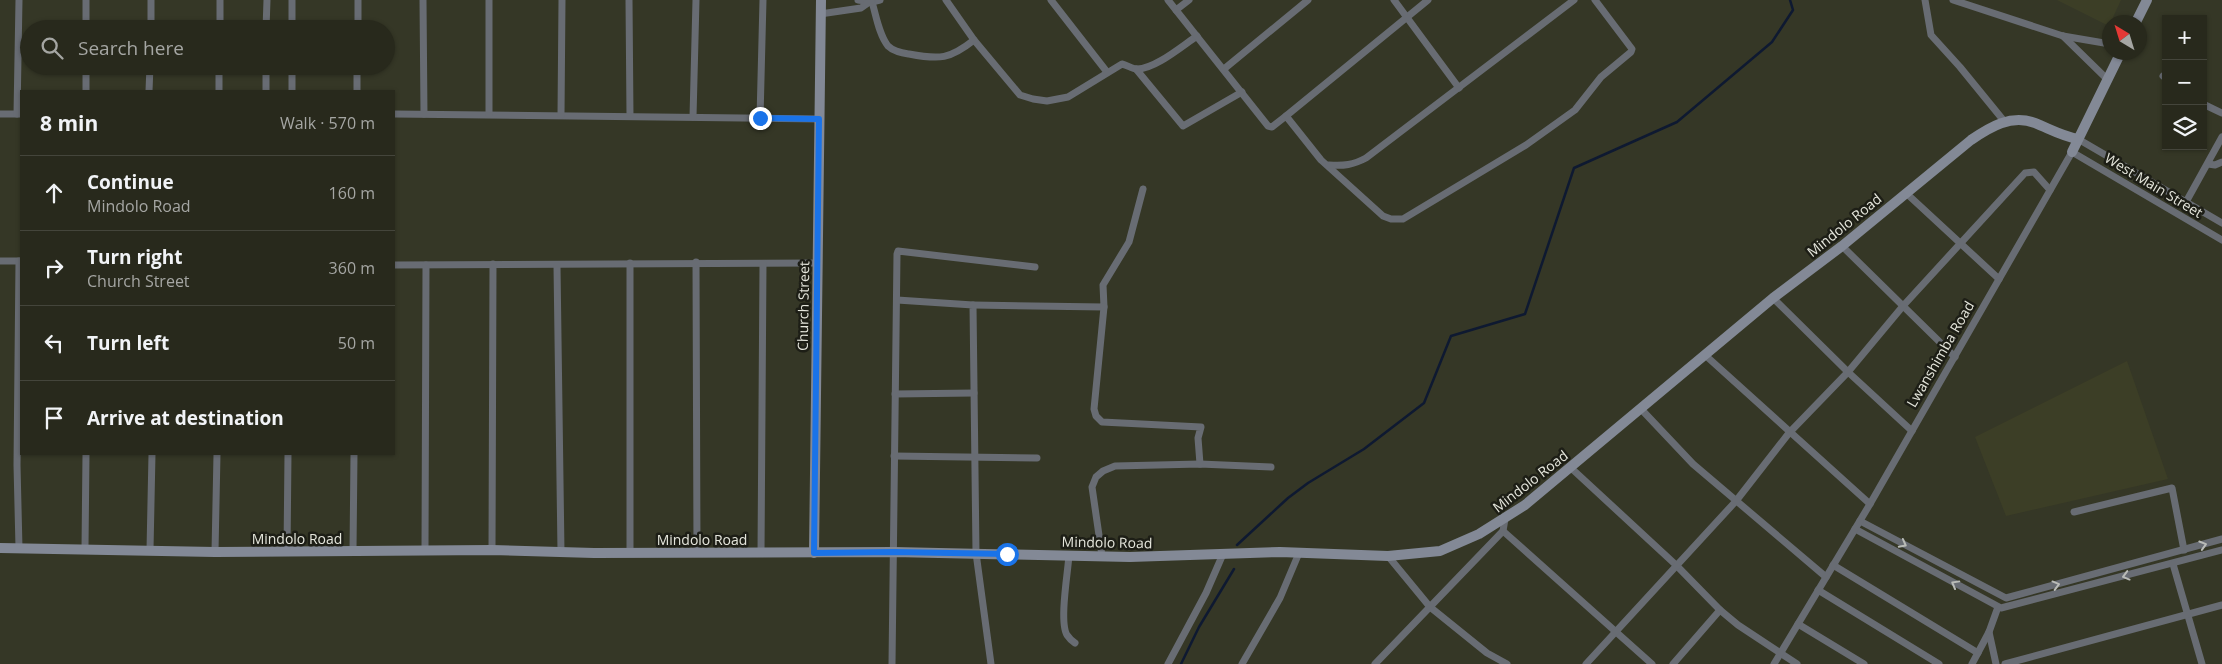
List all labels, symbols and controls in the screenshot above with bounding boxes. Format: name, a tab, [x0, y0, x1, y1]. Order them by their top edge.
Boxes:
north arrow	[2102, 15, 2147, 60]
map controls	[2162, 15, 2207, 150]
button: +	[2162, 15, 2207, 60]
search box	[20, 20, 395, 75]
icon: search	[38, 34, 66, 62]
text: Search here	[78, 35, 184, 61]
button: −	[2162, 60, 2207, 105]
button: layers	[2162, 105, 2207, 150]
route end	[749, 107, 772, 130]
text: 8 min	[40, 109, 98, 137]
text: Walk · 570 m	[280, 112, 375, 134]
street label: West Main Street	[2101, 148, 2207, 222]
text: Continue	[87, 169, 174, 195]
icon: ahead	[40, 179, 68, 207]
text: 160 m	[329, 182, 375, 204]
street label: Mindolo Road	[1803, 189, 1885, 261]
text: Mindolo Road	[87, 195, 191, 217]
text: Turn right	[87, 244, 182, 270]
icon: right	[40, 254, 68, 282]
text: 360 m	[329, 257, 375, 279]
street label: Church Street	[793, 261, 813, 351]
text: Church Street	[87, 270, 190, 292]
street label: Lwanshimba Road	[1902, 297, 1978, 411]
icon: left	[40, 329, 68, 357]
text: Turn left	[87, 330, 169, 356]
text: 50 m	[338, 332, 375, 354]
icon: arrive	[40, 404, 68, 432]
text: Arrive at destination	[87, 405, 284, 431]
street label: Mindolo Road	[1488, 446, 1572, 516]
street label: Mindolo Road	[252, 529, 342, 548]
street label: Mindolo Road	[657, 530, 747, 549]
street label: Mindolo Road	[1061, 532, 1153, 552]
one-way arrow	[1898, 538, 1907, 548]
one-way arrow	[2198, 540, 2207, 550]
route start	[996, 543, 1019, 566]
one-way arrow	[2121, 570, 2130, 581]
one-way arrow	[1951, 580, 1960, 590]
one-way arrow	[2052, 580, 2061, 591]

